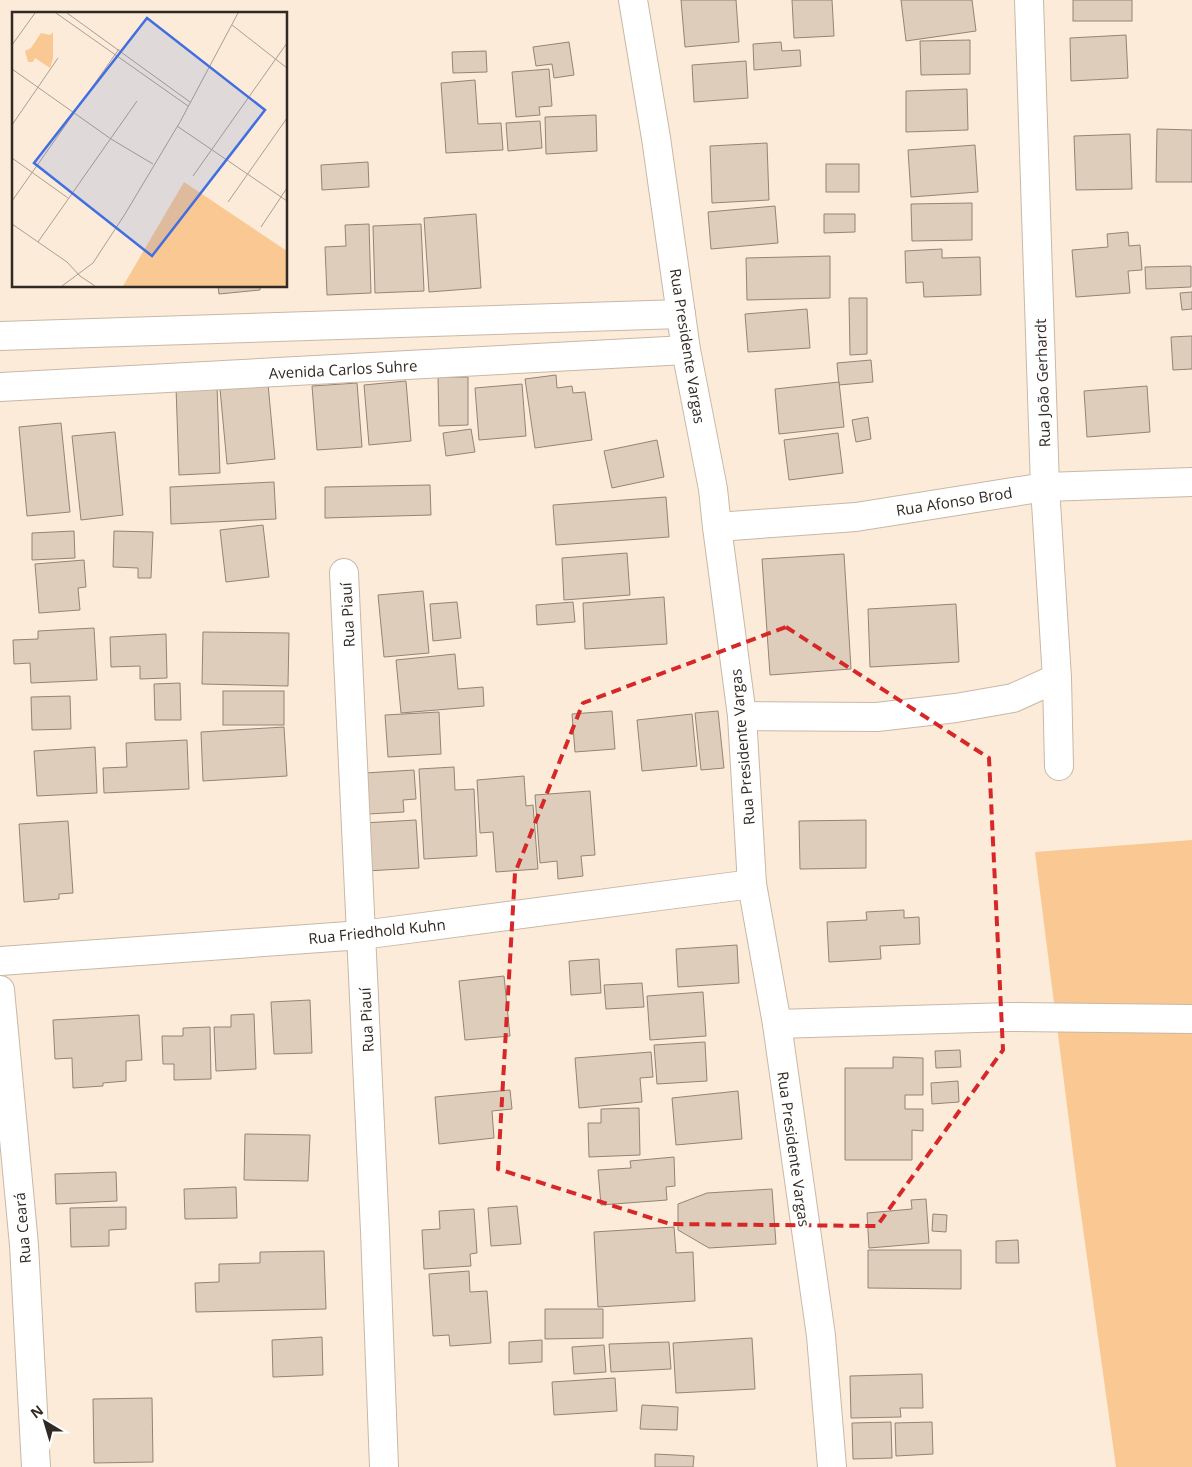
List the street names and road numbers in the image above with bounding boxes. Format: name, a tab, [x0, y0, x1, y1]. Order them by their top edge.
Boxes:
street label: Rua Presidente Vargas	[666, 267, 710, 425]
street label: Rua João Gerhardt	[1030, 318, 1054, 448]
street label: Avenida Carlos Suhre	[268, 355, 418, 383]
street label: Rua Afonso Brod	[894, 482, 1014, 520]
street label: Rua Piauí	[335, 581, 359, 648]
street label: Rua Presidente Vargas	[725, 668, 759, 826]
street label: Rua Friedhold Kuhn	[307, 914, 447, 948]
street label: Rua Piauí	[354, 986, 378, 1053]
street label: Rua Presidente Vargas	[773, 1070, 815, 1228]
street label: Rua Ceará	[9, 1192, 35, 1264]

